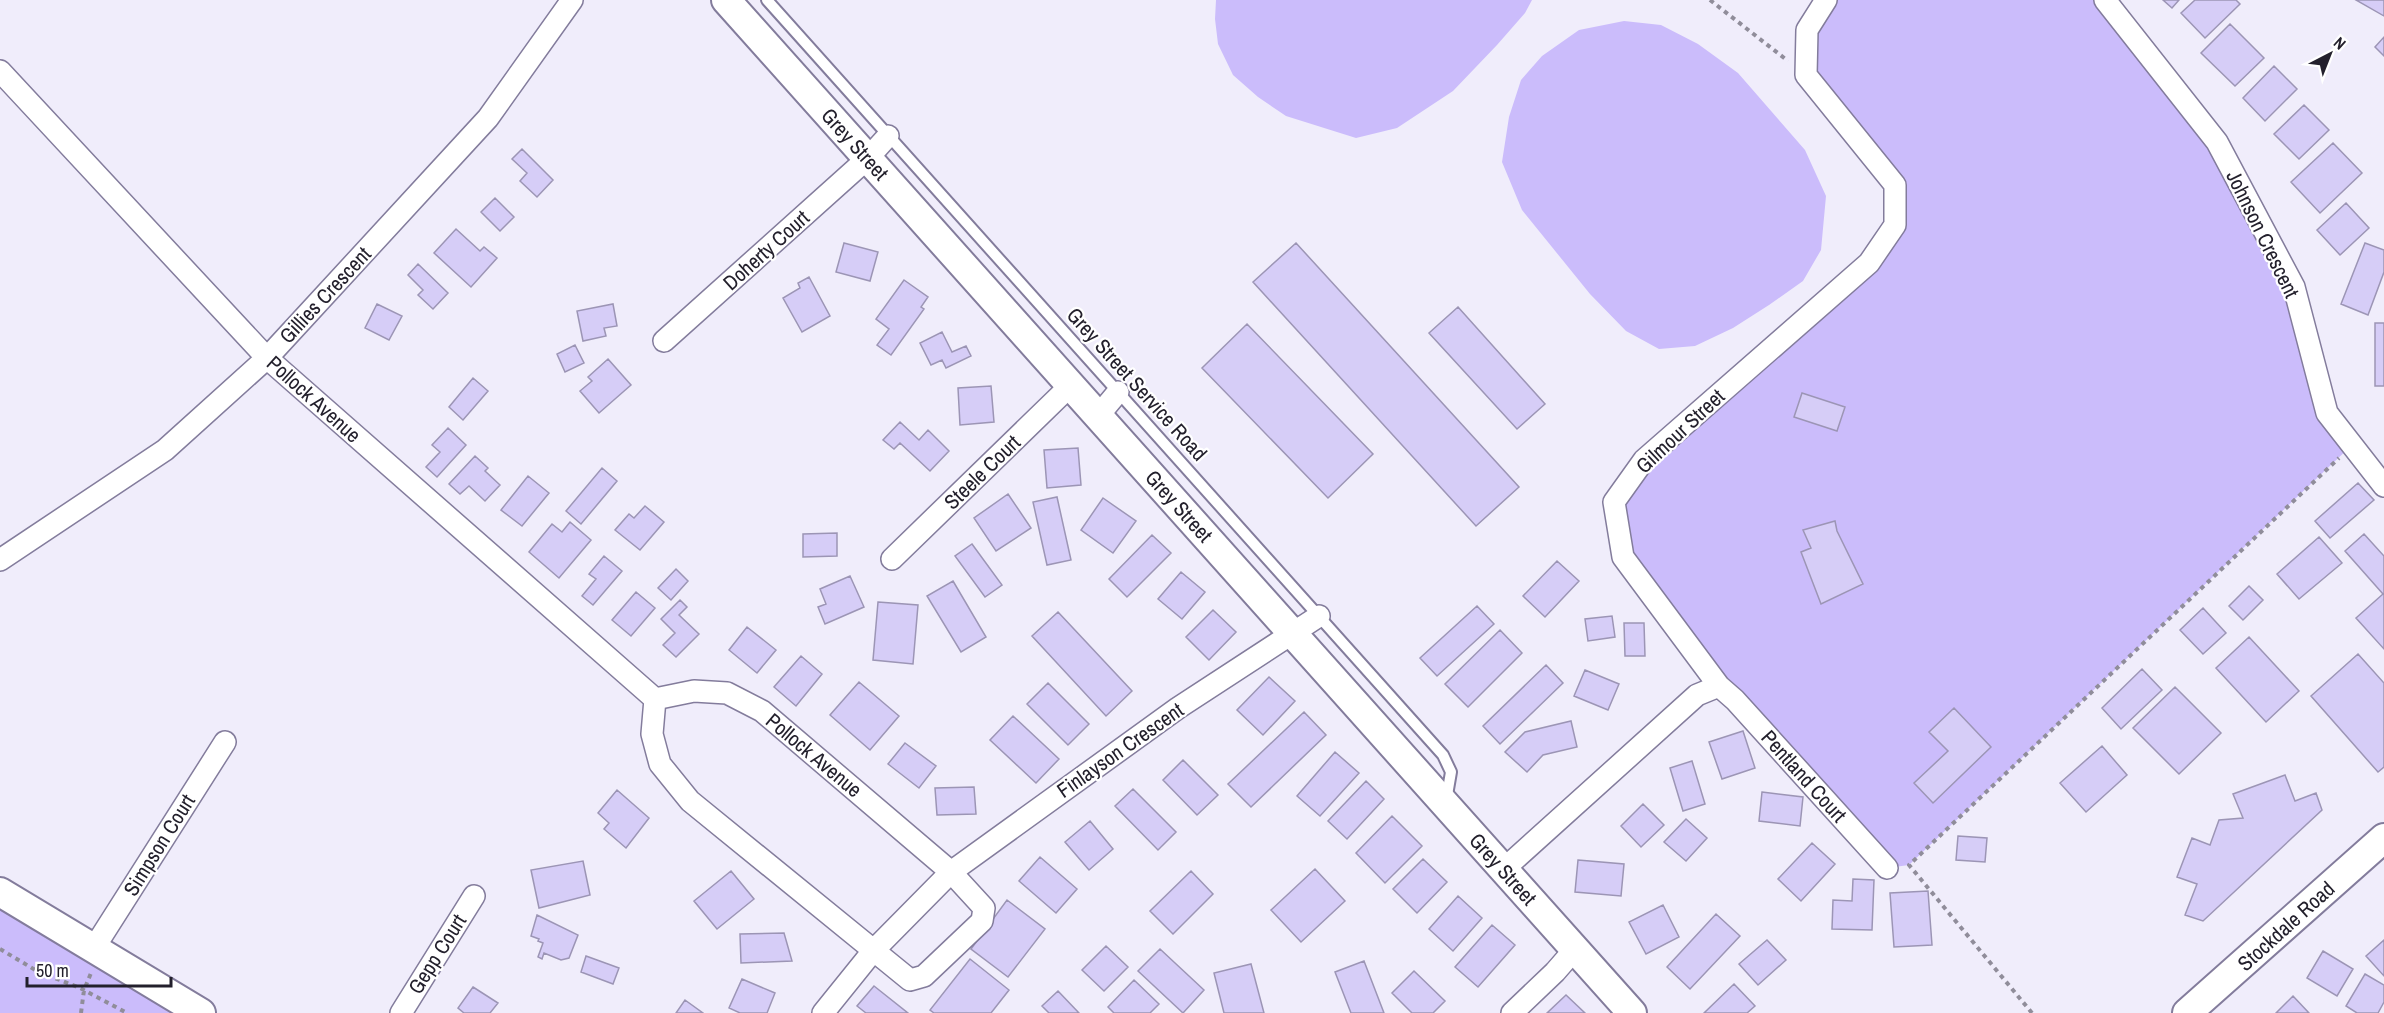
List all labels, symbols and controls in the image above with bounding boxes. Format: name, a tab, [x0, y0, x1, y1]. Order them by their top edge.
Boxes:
north arrow	[2300, 24, 2360, 84]
text: N	[2329, 32, 2351, 54]
street label: Grey Street	[815, 102, 895, 187]
street label: Johnson Crescent	[2220, 165, 2307, 303]
street label: Doherty Court	[716, 203, 816, 297]
street label: Gillies Crescent	[273, 240, 378, 350]
street label: Grey Street Service Road	[1060, 301, 1214, 467]
street label: Pollock Avenue	[261, 349, 367, 449]
street label: Gilmour Street	[1629, 382, 1731, 480]
street label: Steele Court	[938, 428, 1027, 516]
street label: Grey Street	[1139, 464, 1219, 549]
street label: Finlayson Crescent	[1051, 695, 1189, 804]
street label: Pollock Avenue	[760, 706, 868, 804]
street label: Pentland Court	[1755, 724, 1853, 829]
street label: Simpson Court	[116, 788, 202, 901]
street label: Grey Street	[1463, 827, 1543, 912]
street label: Stockdale Road	[2231, 875, 2341, 977]
street label: Gepp Court	[401, 908, 473, 999]
scale bar	[27, 950, 171, 988]
text: 50 m	[36, 958, 69, 983]

